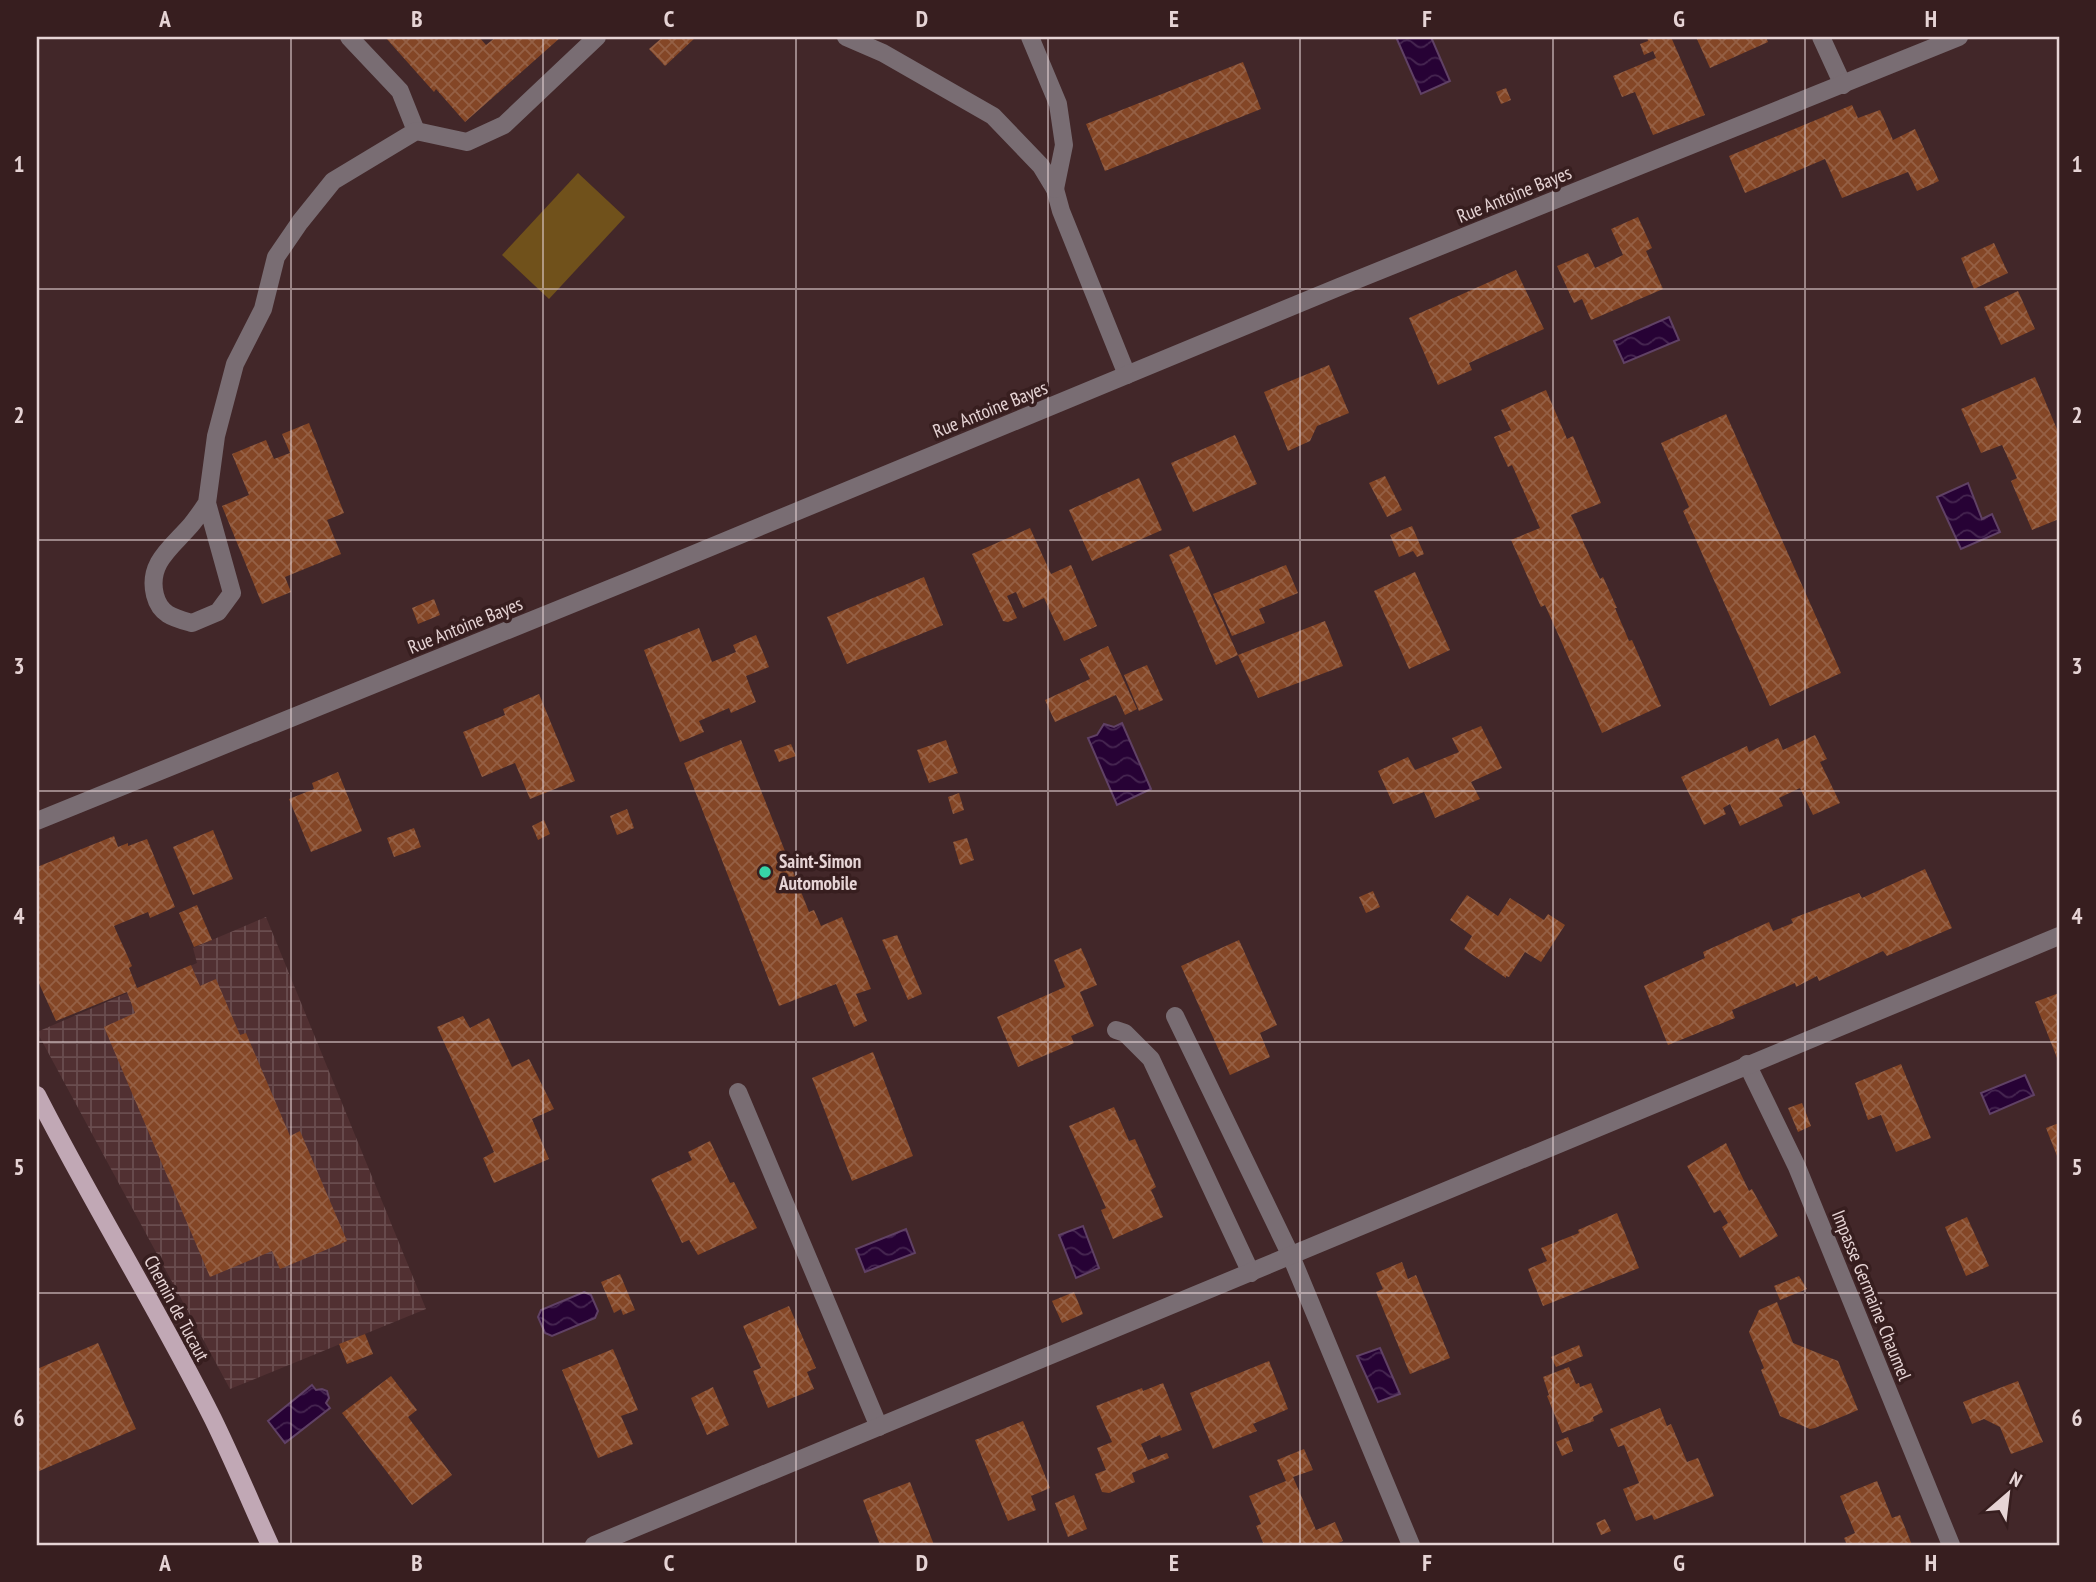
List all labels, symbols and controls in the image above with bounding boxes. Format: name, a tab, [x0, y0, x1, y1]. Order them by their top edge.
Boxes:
text: A	[158, 4, 171, 33]
text: B	[411, 4, 423, 33]
text: C	[664, 4, 675, 33]
text: D	[916, 4, 928, 33]
text: E	[1169, 4, 1179, 33]
text: F	[1422, 4, 1432, 33]
text: G	[1673, 4, 1685, 33]
text: H	[1925, 4, 1937, 33]
text: 1	[14, 149, 25, 178]
text: 1	[2072, 149, 2083, 178]
street label: Rue Antoine Bayes	[1453, 160, 1575, 228]
street label: Rue Antoine Bayes	[929, 375, 1051, 443]
text: 2	[14, 400, 25, 429]
text: 2	[2072, 400, 2083, 429]
street label: Rue Antoine Bayes	[404, 591, 526, 659]
text: 3	[14, 651, 25, 680]
text: 3	[2072, 651, 2083, 680]
place label: Saint-Simon Automobile	[778, 849, 861, 895]
marker: Saint-Simon Automobile	[757, 864, 773, 880]
text: 4	[14, 901, 25, 930]
text: 4	[2072, 901, 2083, 930]
text: 5	[14, 1152, 25, 1181]
text: 5	[2072, 1152, 2083, 1181]
street label: Impasse Germaine Chaumel	[1827, 1206, 1917, 1384]
street label: Chemin de Tucaut	[139, 1251, 215, 1366]
text: 6	[14, 1403, 25, 1432]
text: 6	[2072, 1403, 2083, 1432]
north arrow	[1974, 1460, 2044, 1530]
text: N	[2006, 1466, 2026, 1492]
text: A	[158, 1548, 171, 1577]
text: B	[411, 1548, 423, 1577]
text: C	[664, 1548, 675, 1577]
text: D	[916, 1548, 928, 1577]
text: E	[1169, 1548, 1179, 1577]
text: F	[1422, 1548, 1432, 1577]
text: G	[1673, 1548, 1685, 1577]
text: H	[1925, 1548, 1937, 1577]

